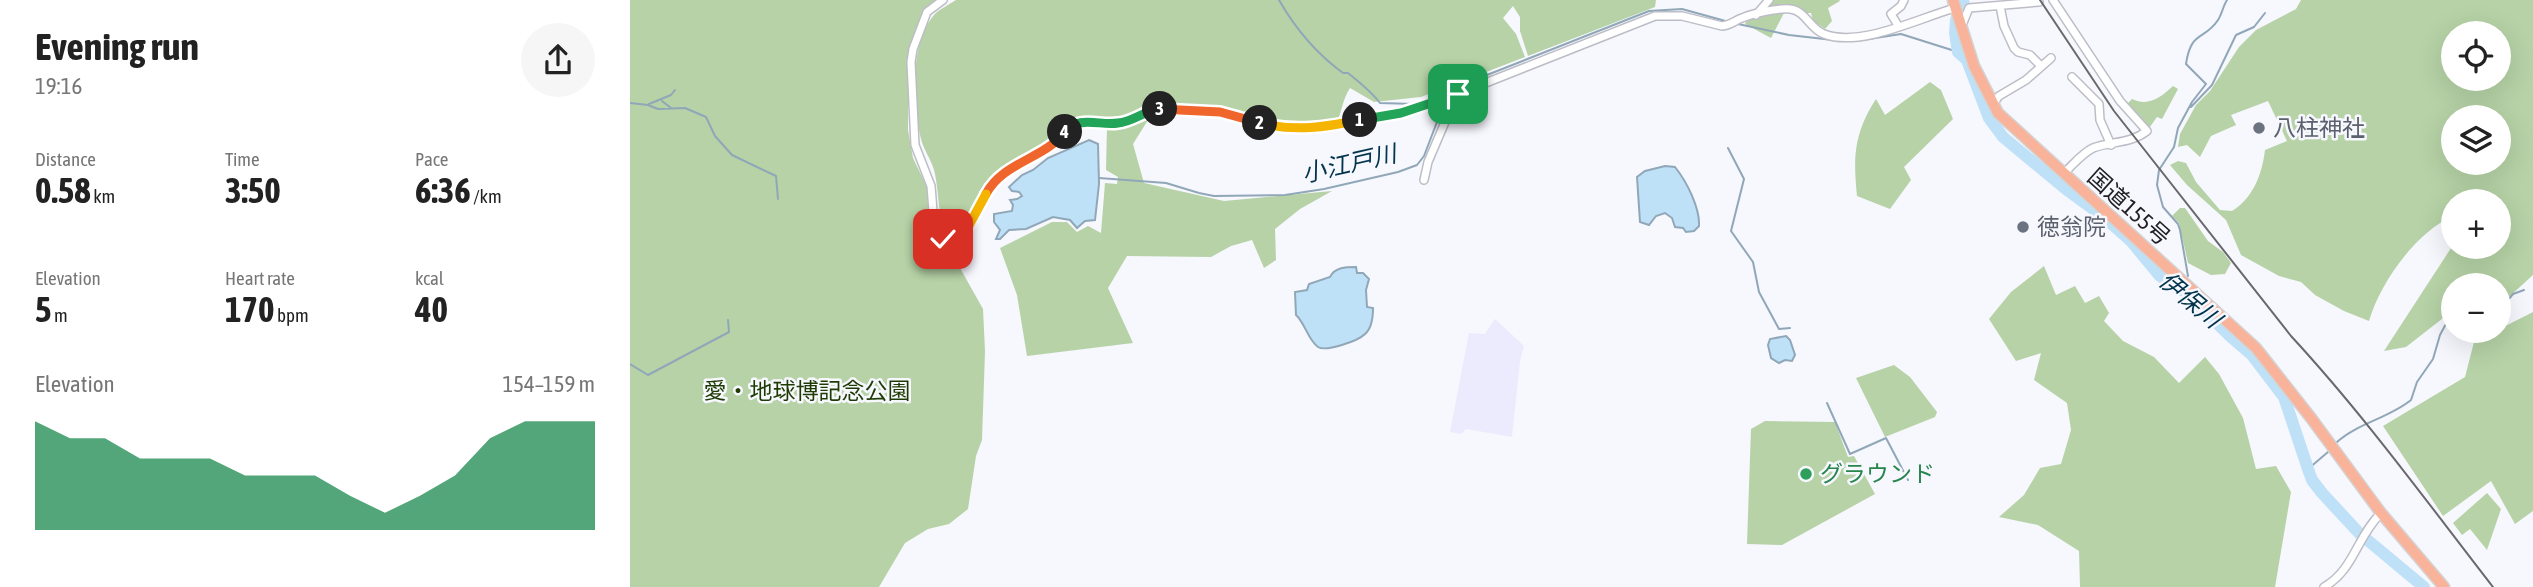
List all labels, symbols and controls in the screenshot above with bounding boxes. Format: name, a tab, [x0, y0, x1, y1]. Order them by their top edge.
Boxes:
map controls	[2441, 21, 2511, 343]
button: locate	[2441, 21, 2511, 91]
button: share	[521, 23, 595, 97]
text: Evening run	[35, 25, 199, 68]
pin	[1428, 64, 1488, 124]
text: 19:16	[35, 73, 82, 99]
icon: arrive	[1439, 75, 1477, 113]
pin: 3	[1142, 92, 1178, 126]
text: 3	[1155, 97, 1164, 119]
pin: 1	[1342, 102, 1378, 138]
button: layers	[2441, 105, 2511, 175]
pin: 2	[1242, 106, 1278, 140]
text: 1	[1355, 108, 1364, 130]
text: 2	[1255, 111, 1264, 133]
pin: 4	[1048, 114, 1082, 150]
place label: 八柱神社	[2273, 115, 2365, 141]
text: 4	[1060, 120, 1069, 142]
marker: 八柱神社	[2251, 120, 2267, 136]
water label: 小江戸川	[1299, 139, 1402, 187]
text: Distance	[35, 148, 96, 170]
text: Time	[225, 148, 260, 170]
text: Pace	[415, 148, 448, 170]
street label: 国道155号	[2083, 163, 2175, 251]
text: 0.58	[35, 170, 91, 210]
text: 3:50	[225, 170, 281, 210]
text: 6:36	[415, 170, 471, 210]
text: km	[91, 185, 115, 207]
text: /km	[471, 185, 502, 207]
button: +	[2441, 189, 2511, 259]
pin	[913, 209, 973, 269]
place label: 徳翁院	[2037, 214, 2106, 240]
marker: 徳翁院	[2015, 219, 2031, 235]
icon: check	[924, 220, 962, 258]
water label: 伊保川	[2154, 266, 2229, 335]
text: Elevation	[35, 267, 101, 289]
text: Heart rate	[225, 267, 295, 289]
text: kcal	[415, 267, 444, 289]
button: −	[2441, 273, 2511, 343]
text: 5	[35, 289, 51, 329]
text: 170	[225, 289, 274, 329]
text: 40	[415, 289, 448, 329]
text: m	[51, 304, 68, 326]
text: bpm	[274, 304, 309, 326]
text: Elevation	[35, 371, 115, 397]
text: 154–159 m	[502, 371, 595, 397]
park label: 愛・地球博記念公園	[704, 378, 911, 404]
place label: グラウンド	[1820, 461, 1935, 487]
marker: グラウンド	[1798, 466, 1814, 482]

